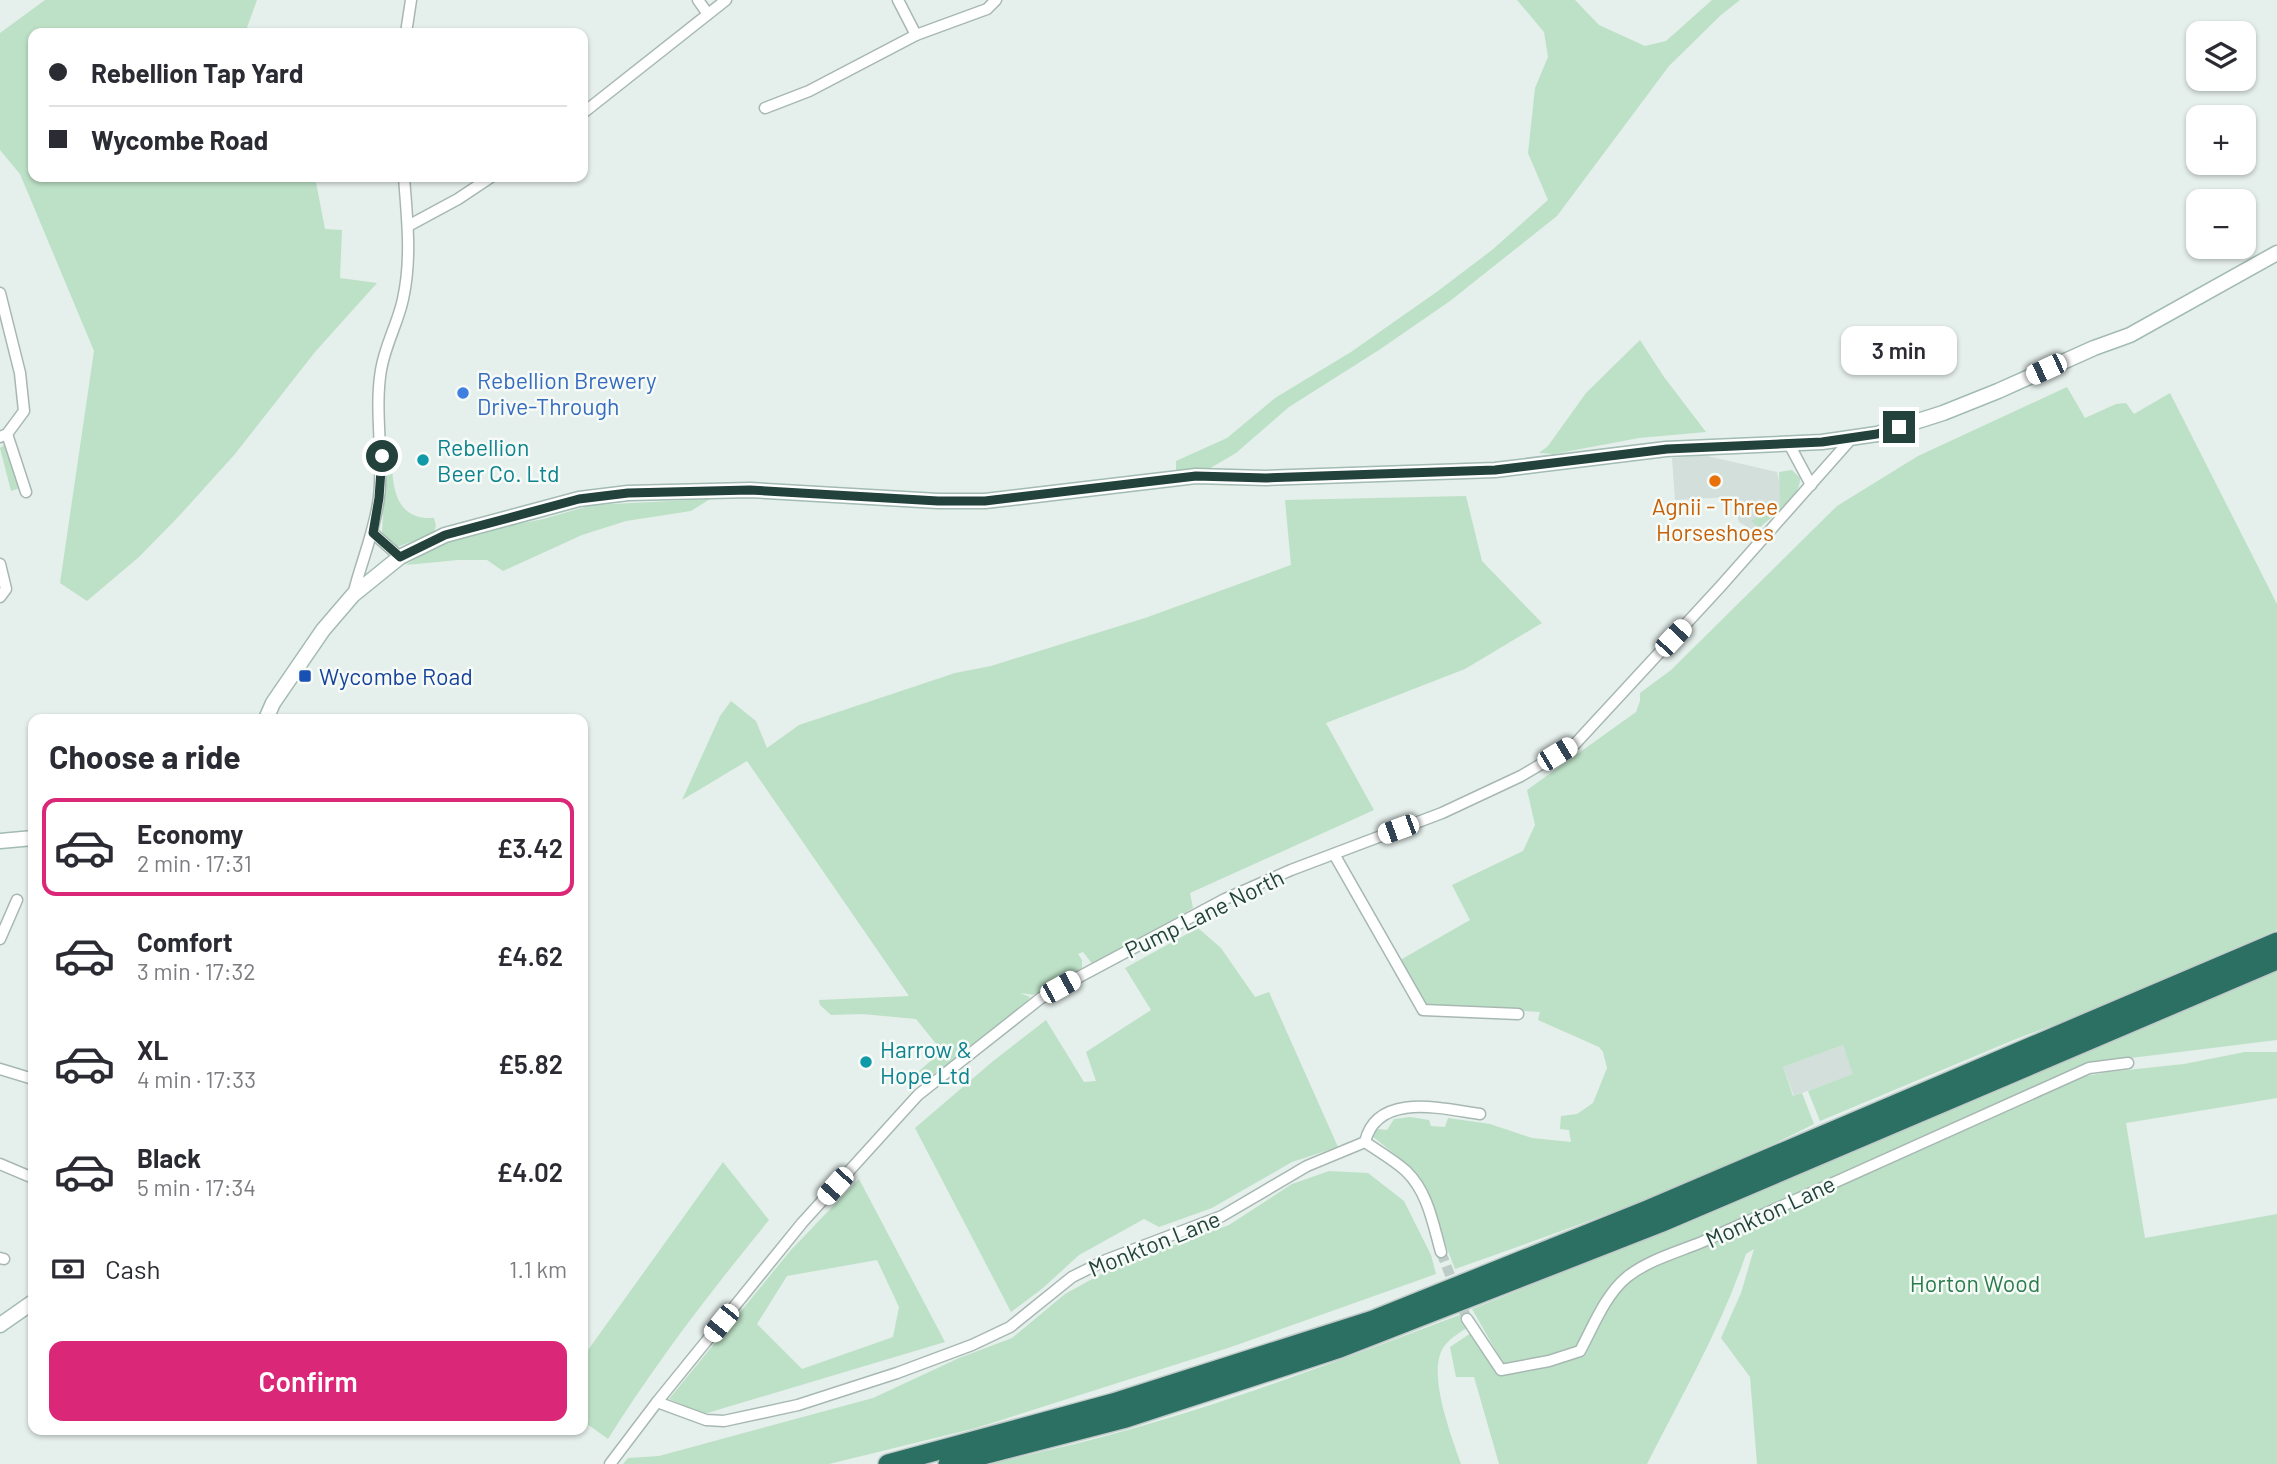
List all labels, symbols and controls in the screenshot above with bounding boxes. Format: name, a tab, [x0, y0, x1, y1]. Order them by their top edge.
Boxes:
map controls	[2186, 21, 2256, 259]
button: layers	[2186, 21, 2256, 91]
text: Rebellion Tap Yard	[91, 57, 303, 88]
button: +	[2186, 105, 2256, 175]
text: Wycombe Road	[91, 124, 268, 155]
button: −	[2186, 189, 2256, 259]
callout: 3 min	[1841, 326, 1957, 374]
text: 3 min	[1872, 336, 1926, 364]
car	[2023, 351, 2070, 387]
place label: Rebellion Brewery Drive-Through	[477, 366, 657, 420]
marker: Rebellion Brewery Drive-Through	[455, 385, 471, 401]
route end	[1883, 411, 1915, 443]
place label: Rebellion Beer Co. Ltd	[437, 433, 560, 487]
route start	[366, 440, 398, 472]
marker: Rebellion Beer Co. Ltd	[415, 452, 431, 468]
marker: Agnii - Three Horseshoes	[1707, 473, 1723, 489]
place label: Agnii - Three Horseshoes	[1652, 492, 1778, 546]
car	[1651, 615, 1696, 661]
place label: Wycombe Road	[319, 662, 473, 690]
marker: Wycombe Road	[297, 668, 313, 684]
car	[1534, 734, 1581, 774]
text: Choose a ride	[49, 737, 241, 775]
car	[1375, 812, 1422, 846]
icon: car	[53, 816, 116, 879]
text: Economy	[137, 818, 243, 849]
text: £3.42	[497, 832, 563, 863]
text: 2 min · 17:31	[137, 849, 252, 877]
street label: Pump Lane North	[1120, 862, 1288, 964]
icon: car	[53, 924, 116, 987]
text: Comfort	[137, 926, 233, 957]
text: £4.62	[497, 940, 563, 971]
text: 3 min · 17:32	[137, 957, 256, 985]
car	[1037, 968, 1084, 1006]
icon: car	[53, 1032, 116, 1095]
text: XL	[137, 1034, 168, 1065]
place label: Harrow & Hope Ltd	[880, 1035, 972, 1089]
text: £5.82	[498, 1048, 563, 1079]
marker: Harrow & Hope Ltd	[858, 1054, 874, 1070]
text: 4 min · 17:33	[137, 1065, 256, 1093]
icon: car	[53, 1140, 116, 1203]
text: Black	[137, 1142, 201, 1173]
text: £4.02	[496, 1156, 563, 1187]
car	[814, 1163, 857, 1209]
street label: Monkton Lane	[1701, 1169, 1839, 1253]
text: 5 min · 17:34	[137, 1173, 256, 1201]
street label: Monkton Lane	[1084, 1204, 1224, 1282]
icon: cash	[49, 1250, 87, 1288]
text: Cash	[105, 1253, 160, 1284]
text: 1.1 km	[509, 1255, 567, 1283]
park label: Horton Wood	[1910, 1269, 2040, 1297]
car	[700, 1300, 743, 1346]
button: Confirm	[49, 1341, 567, 1421]

